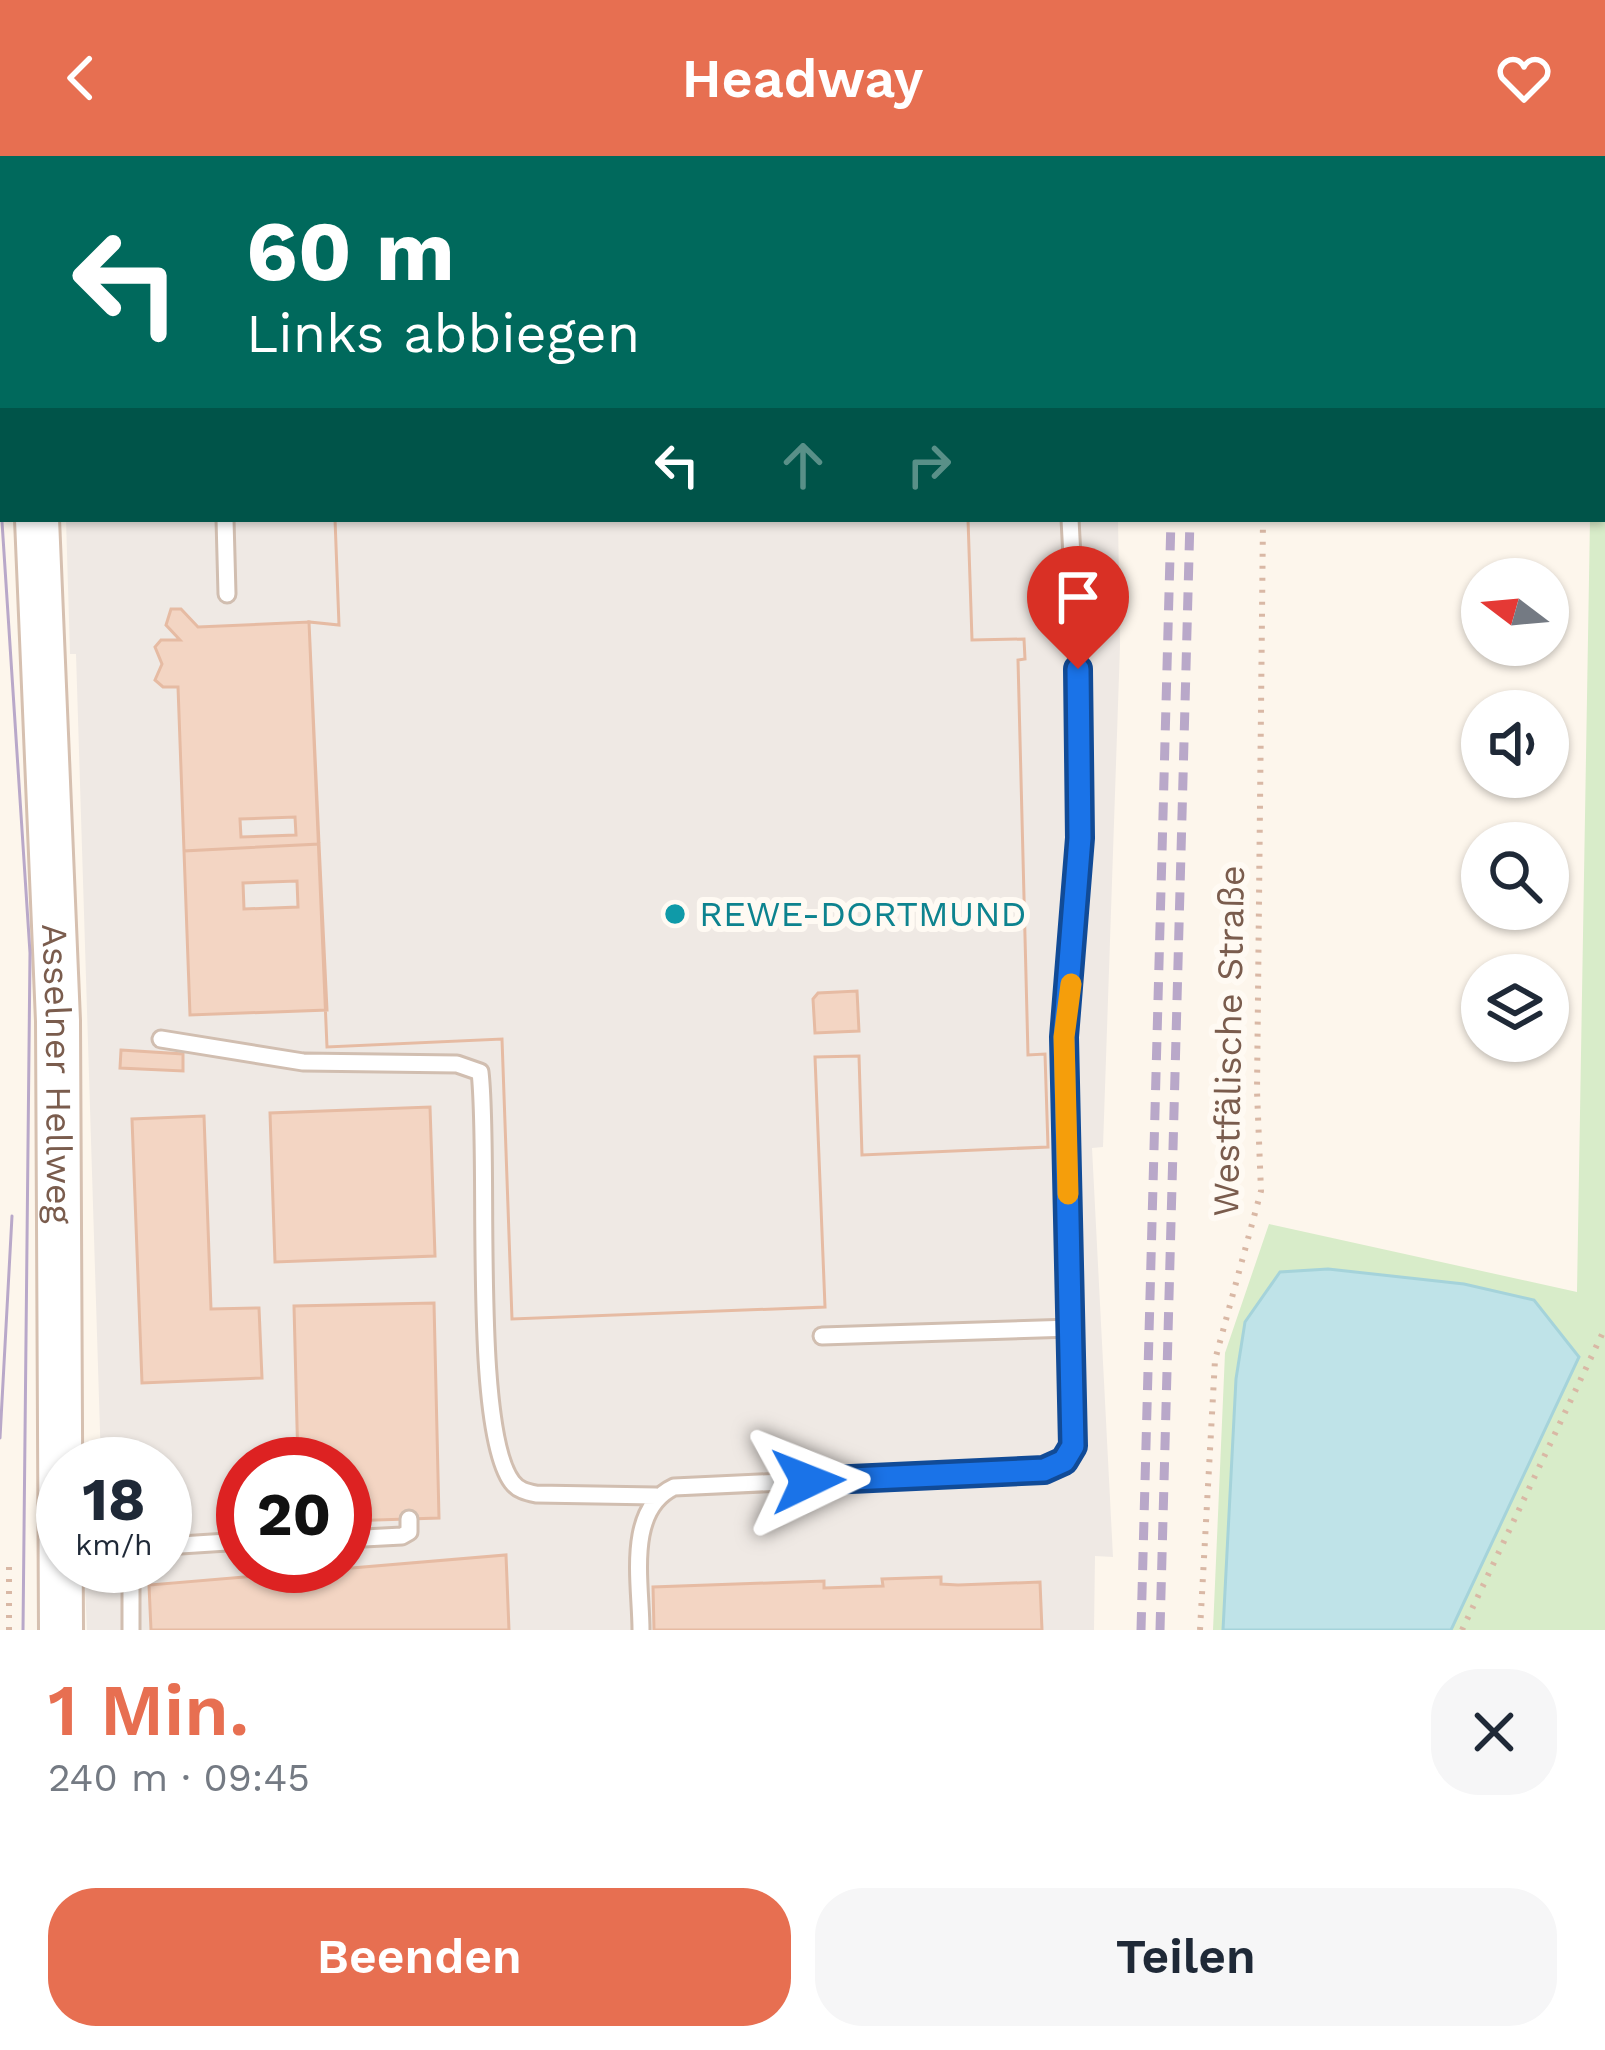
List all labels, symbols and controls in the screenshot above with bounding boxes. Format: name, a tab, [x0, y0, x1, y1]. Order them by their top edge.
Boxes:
icon: back	[48, 45, 114, 111]
icon: heart	[1491, 45, 1557, 111]
text: Headway	[682, 47, 923, 110]
text: 60 m	[246, 202, 455, 300]
icon: left	[48, 204, 204, 360]
text: Links abbiegen	[246, 302, 640, 365]
icon: left	[644, 432, 710, 498]
icon: ahead	[770, 432, 836, 498]
icon: right	[896, 432, 962, 498]
pin	[1027, 546, 1129, 669]
north arrow	[1461, 558, 1569, 666]
map controls	[1461, 558, 1569, 1062]
icon: arrive	[1045, 564, 1111, 630]
button: sound	[1461, 690, 1569, 798]
button: search	[1461, 822, 1569, 930]
street label: Westfälische Straße	[1205, 865, 1253, 1217]
place label: REWE-DORTMUND	[699, 893, 1027, 935]
marker: REWE-DORTMUND	[662, 901, 688, 927]
street label: Asselner Hellweg	[33, 923, 80, 1225]
button: layers	[1461, 954, 1569, 1062]
position arrow	[745, 1418, 871, 1544]
speed limit sign: 20	[216, 1437, 372, 1593]
text: 18	[82, 1464, 146, 1535]
text: km/h	[75, 1527, 153, 1562]
text: 1 Min.	[48, 1668, 249, 1752]
button: close	[1431, 1669, 1557, 1795]
text: 240 m · 09:45	[48, 1755, 310, 1800]
button: Beenden	[48, 1888, 791, 2026]
button: Teilen	[815, 1888, 1557, 2026]

